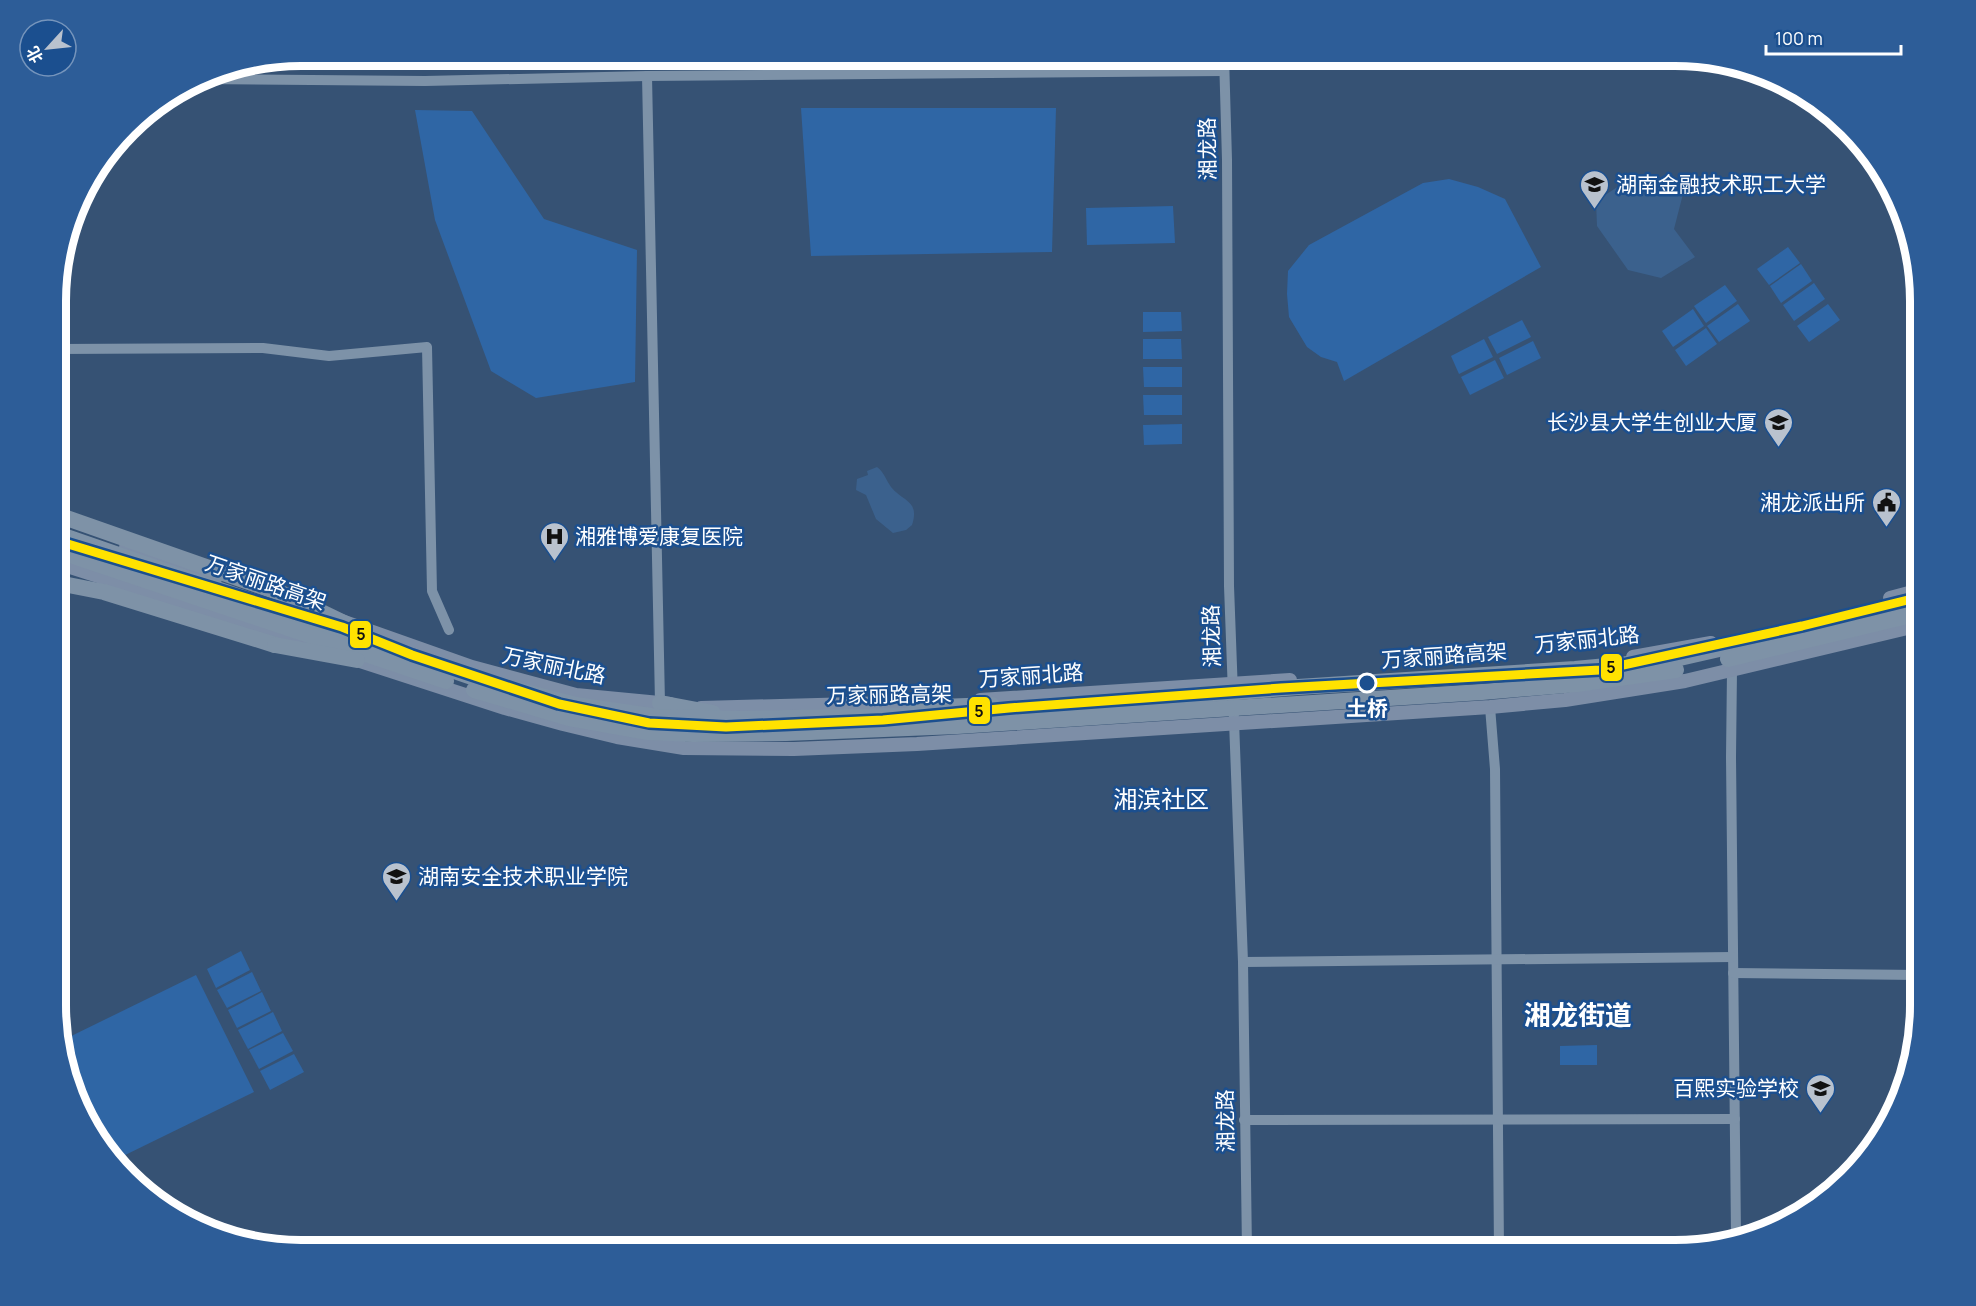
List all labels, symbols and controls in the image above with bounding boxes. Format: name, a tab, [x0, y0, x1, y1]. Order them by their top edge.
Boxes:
north arrow	[18, 18, 78, 78]
scale bar	[1766, 18, 1901, 56]
text: 100 m	[1775, 26, 1823, 50]
text: 北	[21, 43, 48, 67]
street label: 湘龙路	[1192, 117, 1222, 181]
school or university icon: 湖南金融技术职工大学	[1579, 168, 1611, 210]
place label: 湖南金融技术职工大学	[1616, 170, 1826, 198]
school or university icon: 长沙县大学生创业大厦	[1762, 406, 1794, 448]
place label: 长沙县大学生创业大厦	[1547, 408, 1757, 436]
public building icon: 湘龙派出所	[1870, 486, 1902, 528]
place label: 湘龙派出所	[1760, 488, 1865, 516]
hospital icon: 湘雅博爱康复医院	[538, 520, 570, 562]
place label: 湘雅博爱康复医院	[575, 522, 743, 550]
street label: 万家丽路高架	[202, 548, 330, 616]
street label: 湘龙路	[1196, 604, 1226, 668]
line badge: 5	[349, 620, 372, 649]
street label: 万家丽北路	[1533, 620, 1641, 658]
text: 5	[356, 623, 366, 645]
street label: 万家丽路高架	[1380, 637, 1508, 673]
street label: 万家丽北路	[500, 640, 608, 690]
line badge: 5	[1600, 653, 1623, 682]
text: 5	[1606, 656, 1616, 678]
street label: 万家丽北路	[978, 657, 1084, 693]
marker: 土桥	[1357, 673, 1377, 693]
street label: 万家丽路高架	[826, 679, 952, 709]
place label: 土桥	[1346, 694, 1388, 722]
line badge: 5	[968, 696, 991, 725]
text: 5	[974, 700, 984, 722]
district label: 湘滨社区	[1113, 782, 1209, 815]
school or university icon: 湖南安全技术职业学院	[381, 860, 413, 902]
place label: 湖南安全技术职业学院	[418, 862, 628, 890]
district label: 湘龙街道	[1524, 996, 1632, 1033]
school or university icon: 百熙实验学校	[1804, 1072, 1836, 1114]
place label: 百熙实验学校	[1673, 1074, 1799, 1102]
street label: 湘龙路	[1210, 1089, 1240, 1153]

